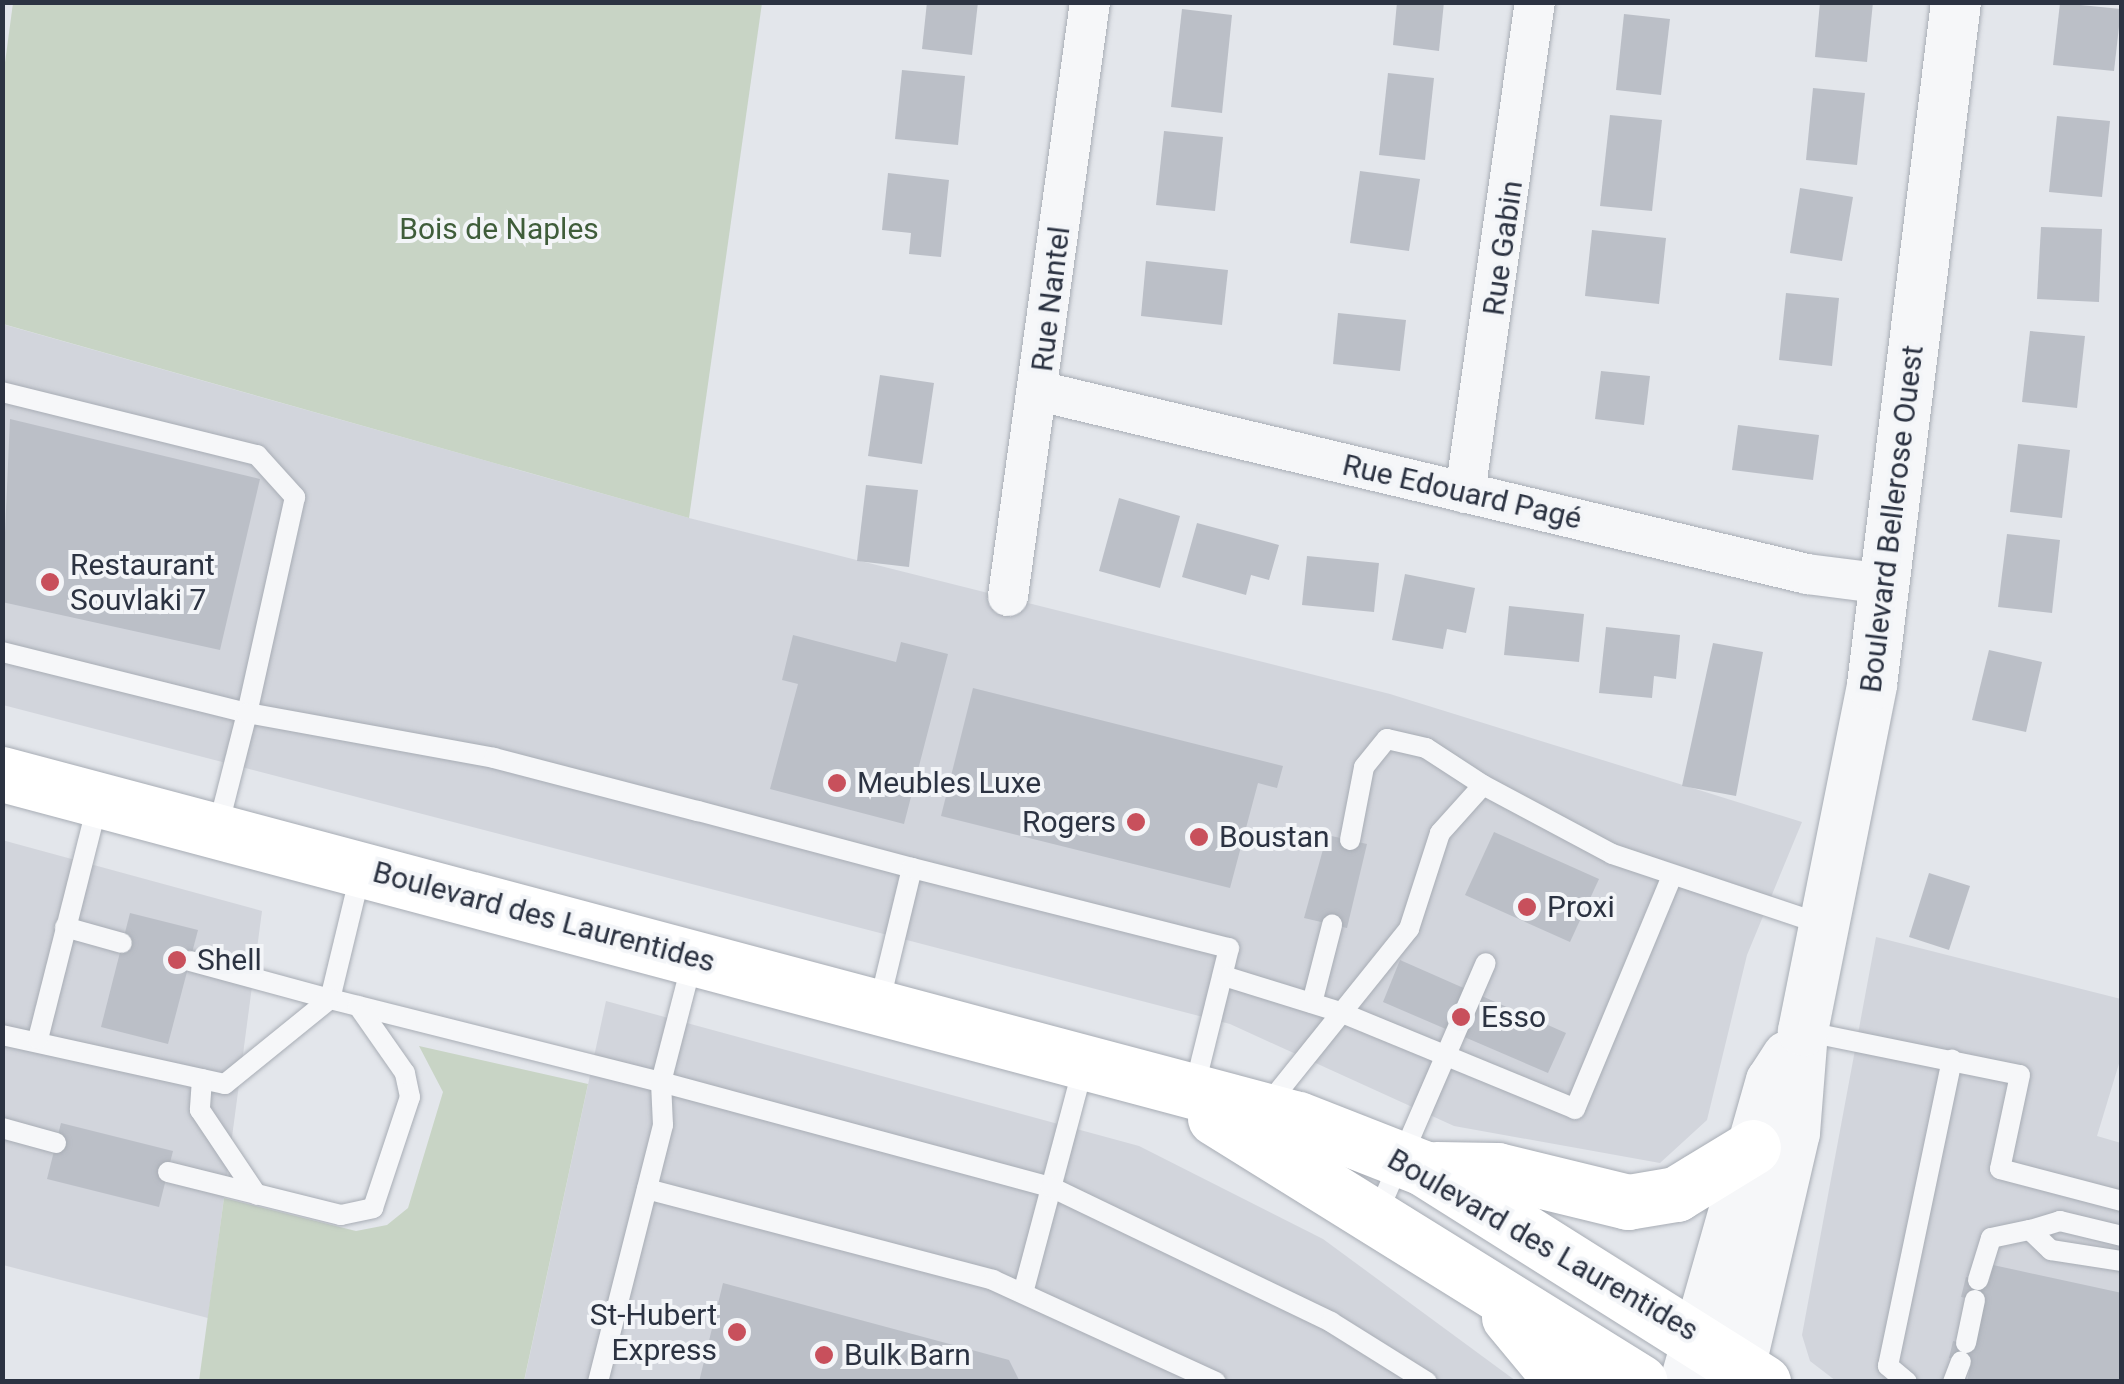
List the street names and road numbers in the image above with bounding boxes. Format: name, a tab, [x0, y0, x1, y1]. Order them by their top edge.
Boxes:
street label: Rue Gabin	[1476, 178, 1530, 318]
street label: Rue Nantel	[1024, 225, 1078, 373]
street label: Boulevard Bellerose Ouest	[1853, 343, 1931, 695]
street label: Rue Edouard Pagé	[1339, 447, 1585, 537]
street label: Boulevard des Laurentides	[369, 854, 719, 980]
street label: Boulevard des Laurentides	[1381, 1141, 1705, 1349]

